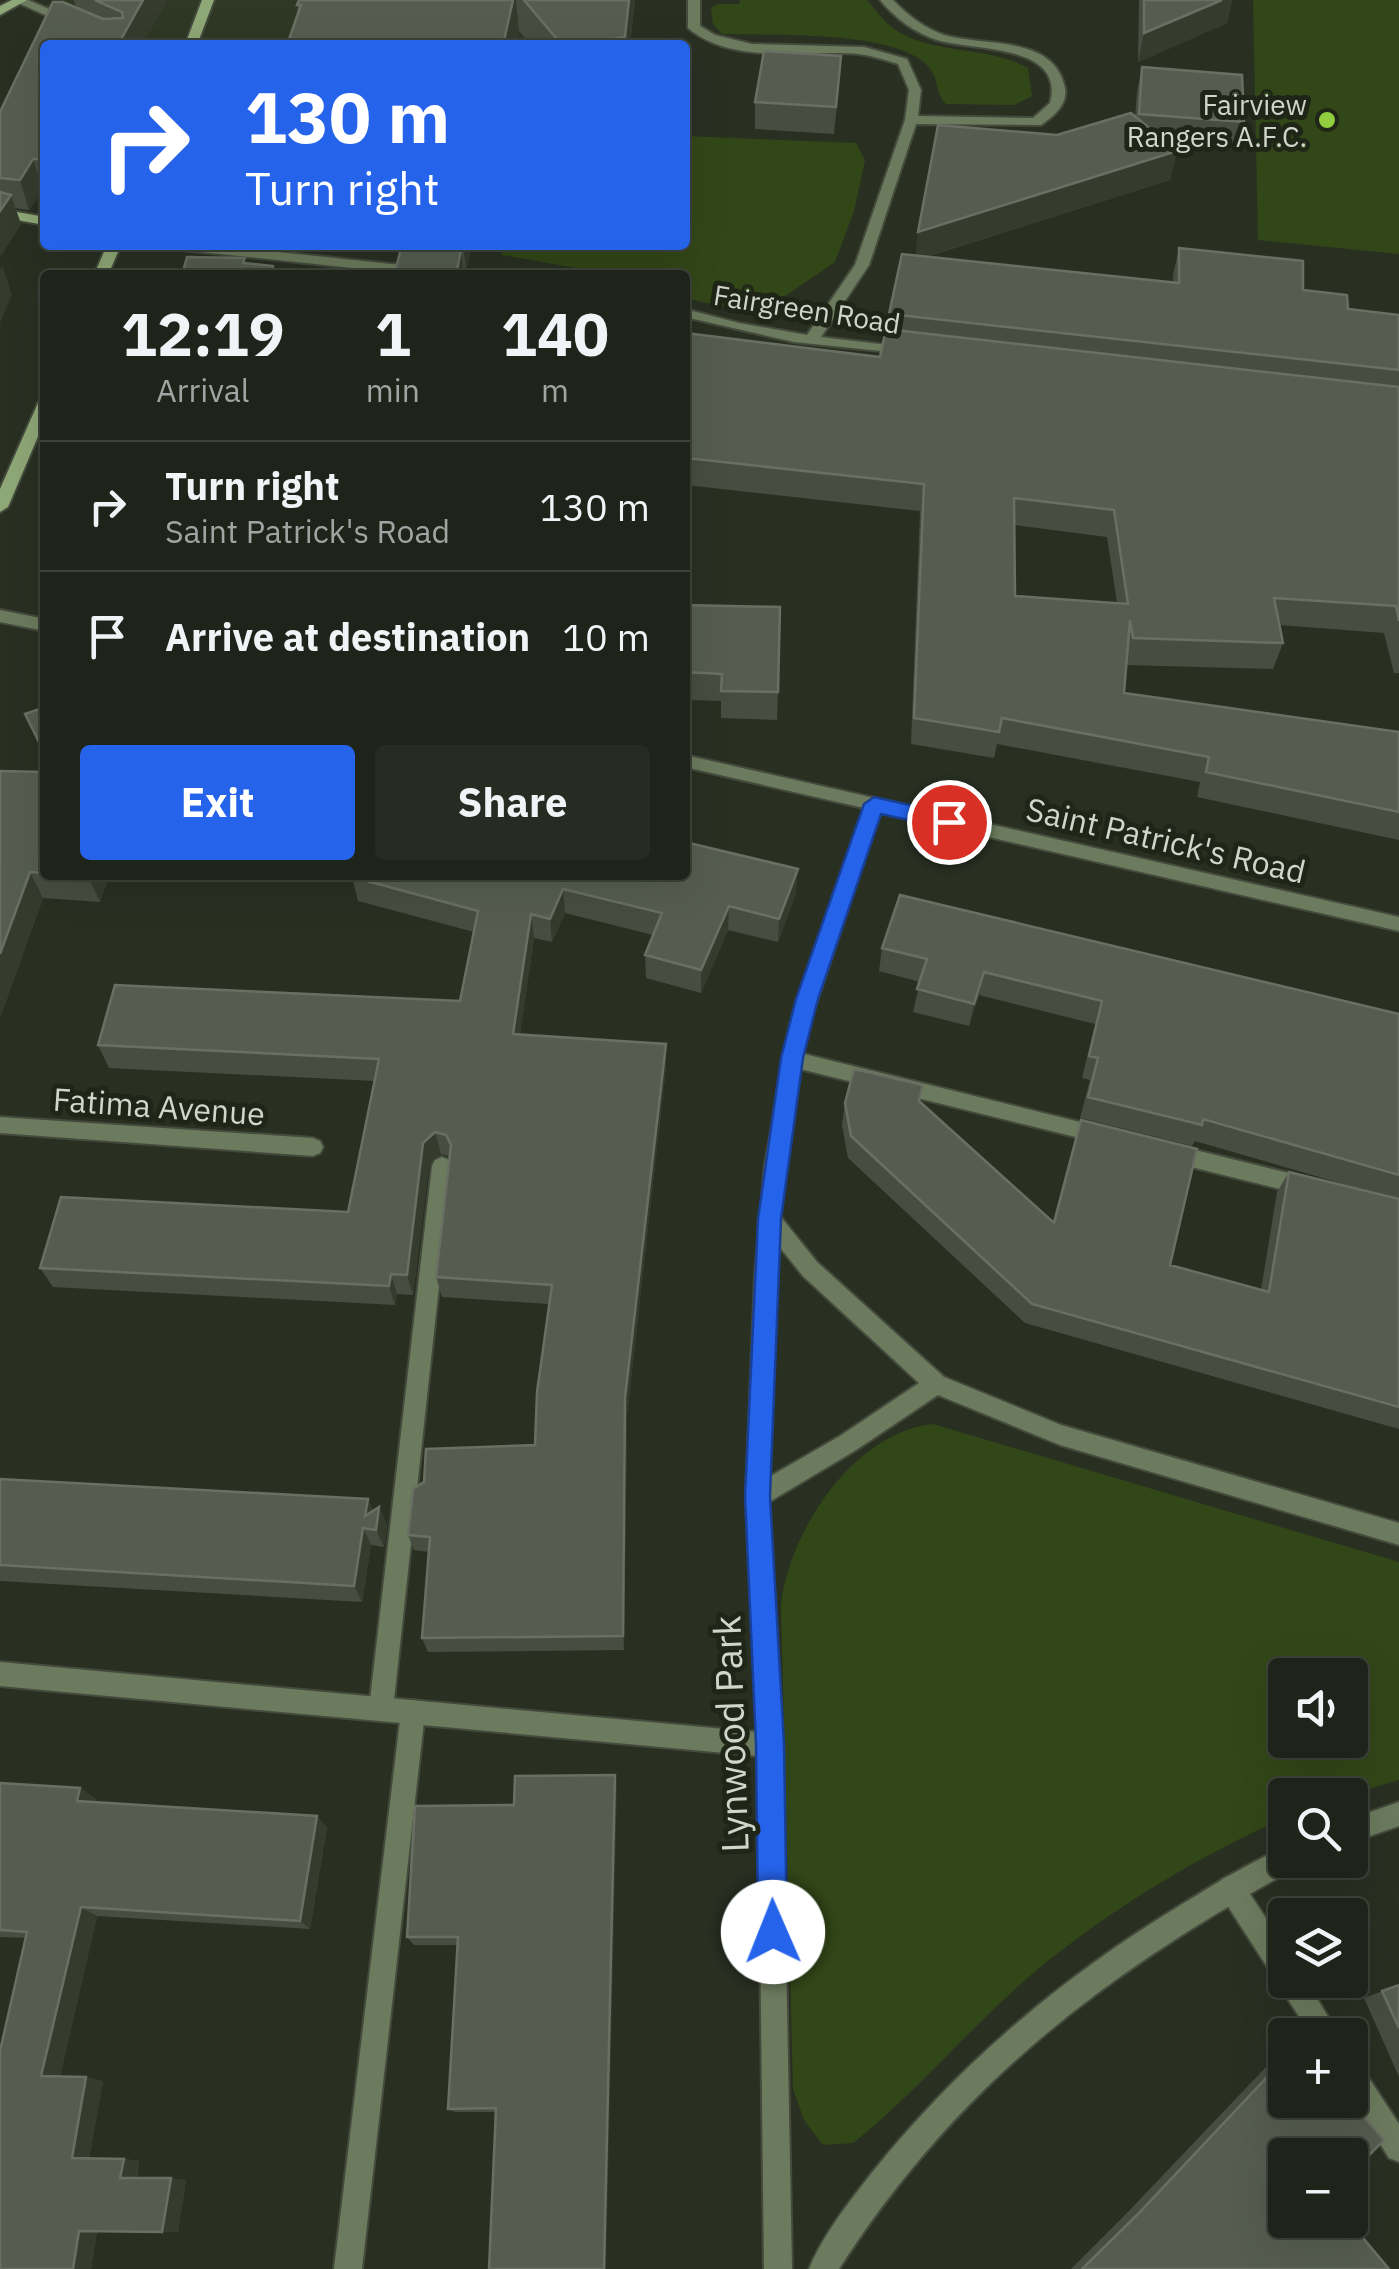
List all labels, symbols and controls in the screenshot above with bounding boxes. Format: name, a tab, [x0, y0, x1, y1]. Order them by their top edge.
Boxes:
text: 130 m	[245, 71, 450, 162]
icon: right	[80, 80, 210, 210]
place label: Fairview Rangers A.F.C.	[1127, 86, 1307, 155]
marker: Fairview Rangers A.F.C.	[1316, 109, 1338, 131]
text: Turn right	[245, 159, 440, 217]
street label: Fairgreen Road	[711, 276, 903, 342]
text: 12:19	[121, 294, 285, 373]
text: 1	[375, 294, 411, 373]
text: 140	[501, 294, 609, 373]
text: Arrival	[156, 369, 250, 411]
text: min	[366, 369, 420, 411]
text: m	[541, 369, 569, 411]
text: Turn right	[165, 461, 340, 510]
icon: right	[80, 479, 135, 534]
text: 130 m	[539, 482, 650, 531]
text: Saint Patrick's Road	[165, 510, 450, 552]
icon: arrive	[80, 609, 135, 664]
text: Arrive at destination	[165, 612, 530, 661]
text: 10 m	[562, 612, 650, 661]
button: Exit	[80, 745, 355, 860]
button: Share	[375, 745, 650, 860]
pin	[907, 780, 992, 865]
street label: Saint Patrick's Road	[1022, 787, 1310, 893]
icon: arrive	[922, 795, 977, 850]
street label: Fatima Avenue	[52, 1078, 266, 1134]
street label: Lynwood Park	[701, 1615, 759, 1853]
map controls	[1268, 1658, 1368, 2238]
button: sound	[1268, 1658, 1368, 1758]
button: search	[1268, 1778, 1368, 1878]
position arrow	[721, 1880, 825, 1984]
button: layers	[1268, 1898, 1368, 1998]
button: +	[1268, 2018, 1368, 2118]
button: −	[1268, 2138, 1368, 2238]

